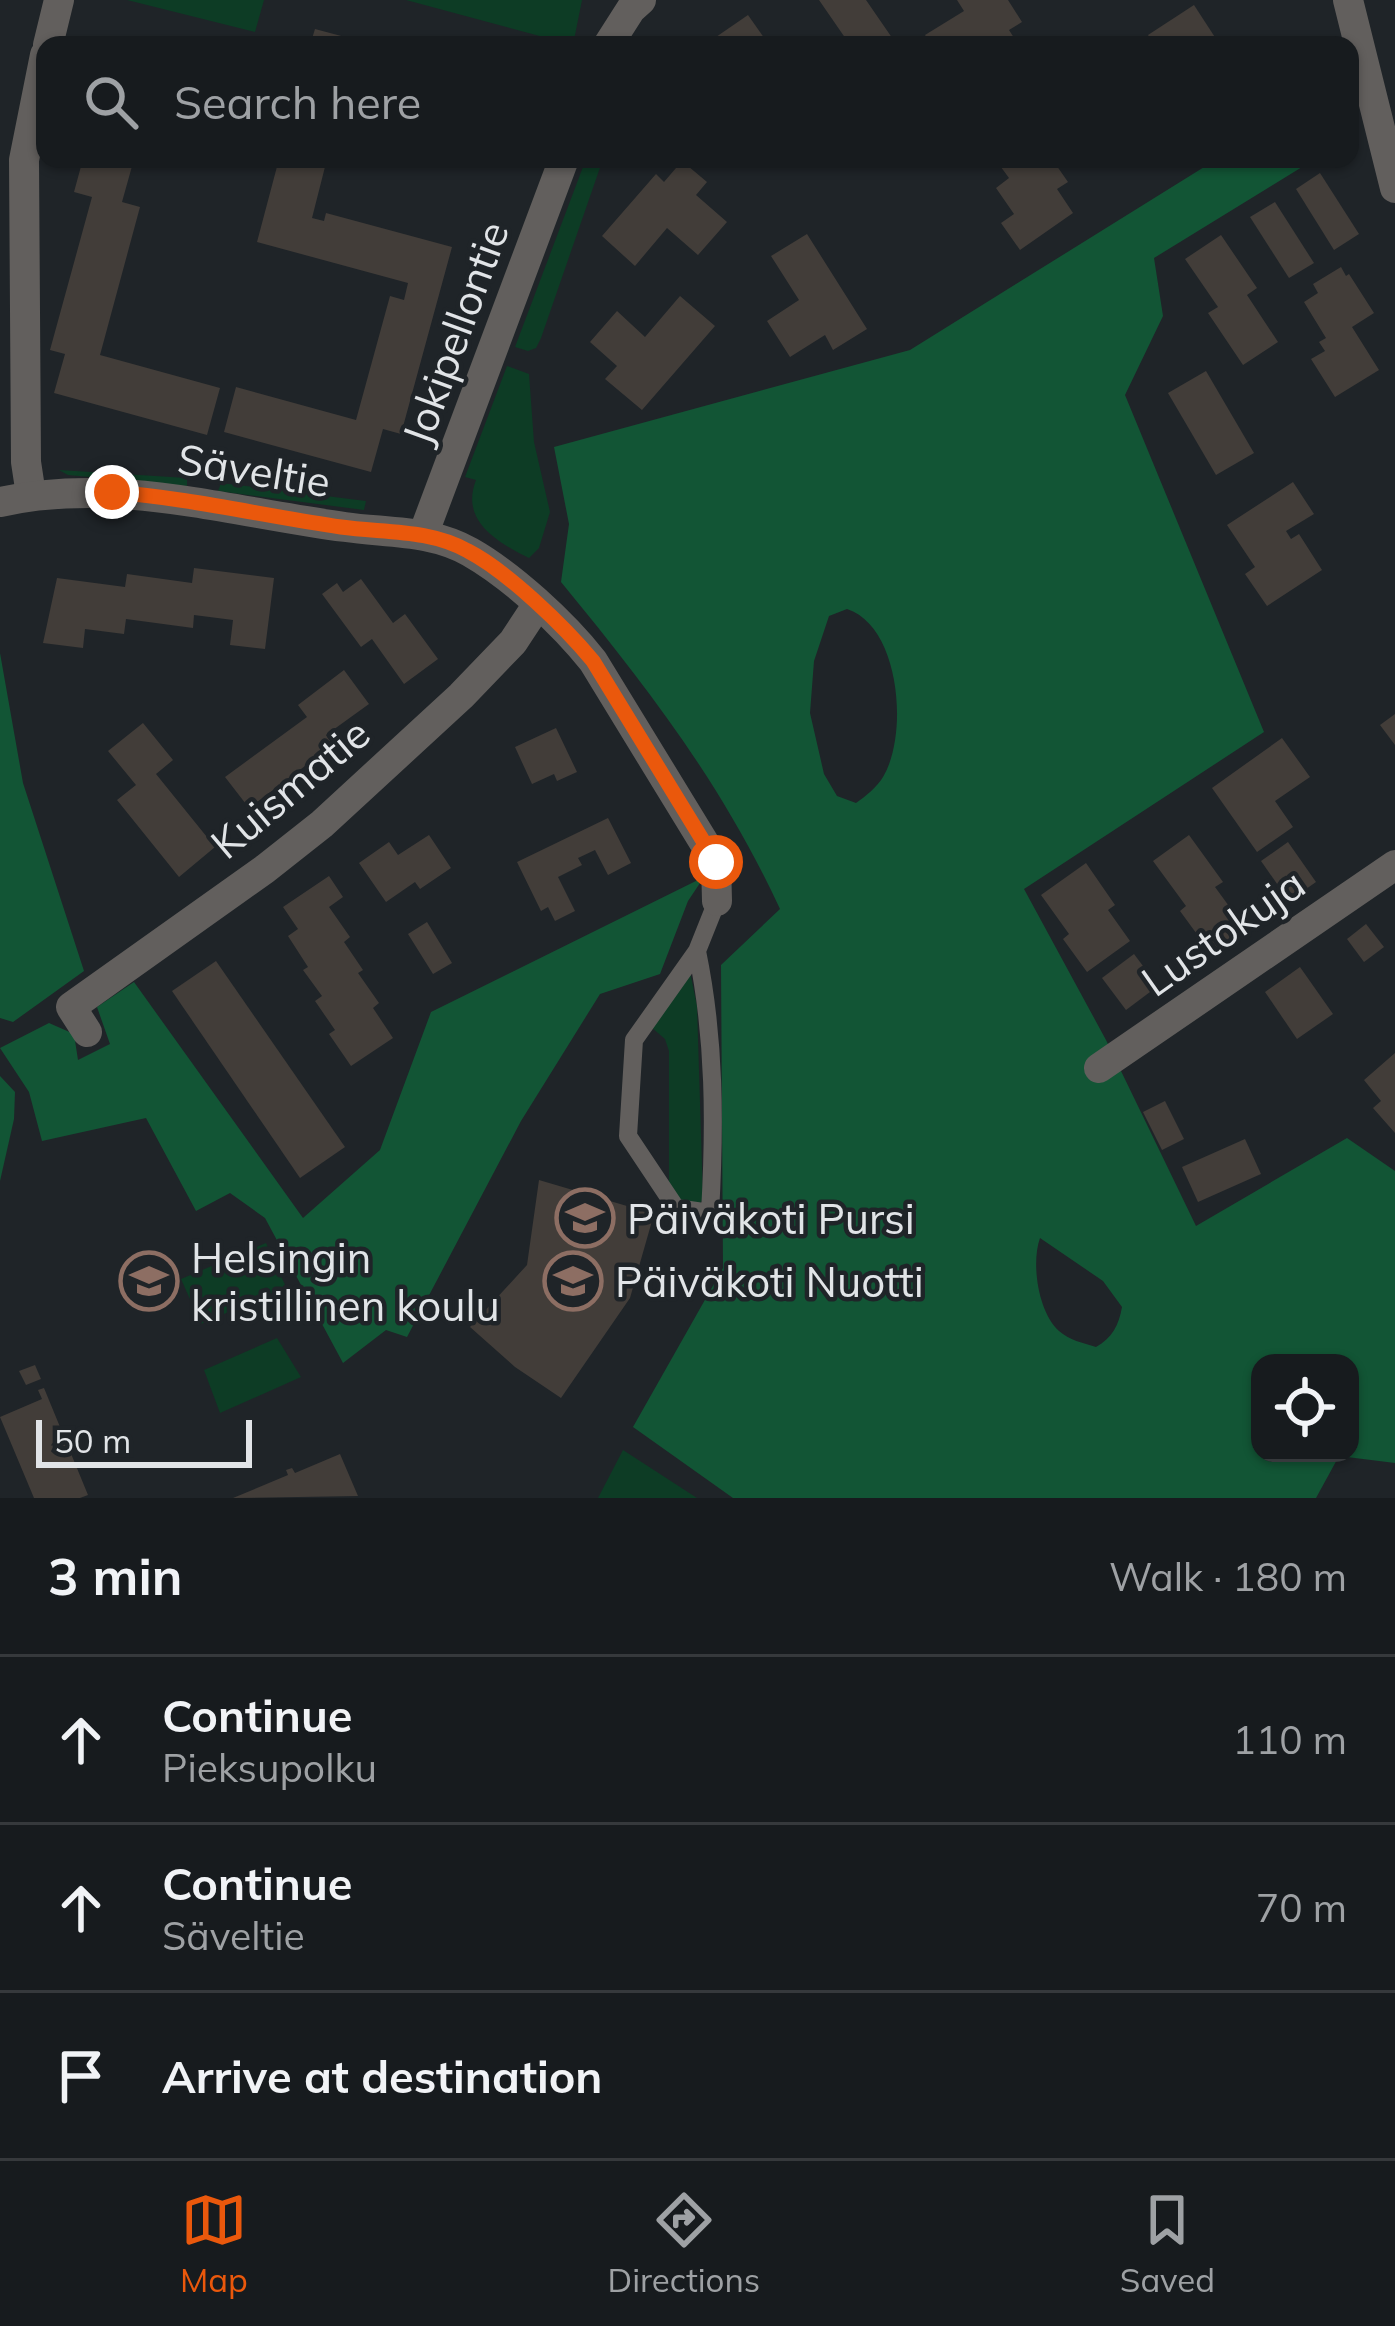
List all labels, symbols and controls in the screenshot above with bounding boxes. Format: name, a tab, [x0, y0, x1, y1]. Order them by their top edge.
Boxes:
search box	[36, 36, 1359, 168]
icon: search	[78, 69, 144, 135]
text: Search here	[174, 74, 421, 130]
street label: Jokipellontie	[390, 214, 520, 452]
street label: Säveltie	[174, 432, 334, 508]
route end	[85, 465, 139, 519]
street label: Kuismatie	[200, 706, 380, 870]
route start	[689, 835, 743, 889]
street label: Lustokuja	[1131, 857, 1315, 1007]
school or university icon: Päiväkoti Pursi	[554, 1187, 616, 1249]
place label: Päiväkoti Pursi	[627, 1192, 915, 1245]
place label: Helsingin kristillinen koulu	[191, 1231, 500, 1332]
school or university icon: Helsingin kristillinen koulu	[118, 1250, 180, 1312]
school or university icon: Päiväkoti Nuotti	[542, 1250, 604, 1312]
place label: Päiväkoti Nuotti	[615, 1255, 924, 1308]
map controls	[1251, 1354, 1359, 1462]
button: locate	[1251, 1354, 1359, 1462]
scale bar	[36, 1414, 252, 1467]
text: 50 m	[54, 1420, 131, 1461]
text: 3 min	[48, 1544, 183, 1608]
text: Walk · 180 m	[1109, 1552, 1347, 1601]
text: Continue	[162, 1687, 352, 1743]
icon: ahead	[48, 1707, 114, 1773]
text: 110 m	[1232, 1715, 1347, 1764]
text: Pieksupolku	[162, 1743, 377, 1792]
text: Continue	[162, 1855, 352, 1911]
icon: ahead	[48, 1875, 114, 1941]
text: 70 m	[1256, 1883, 1347, 1932]
text: Säveltie	[162, 1911, 305, 1960]
icon: arrive	[48, 2043, 114, 2109]
text: Arrive at destination	[162, 2048, 602, 2104]
tab: Map	[180, 2187, 248, 2300]
tab: Directions	[608, 2187, 760, 2300]
tab: Saved	[1120, 2187, 1215, 2300]

